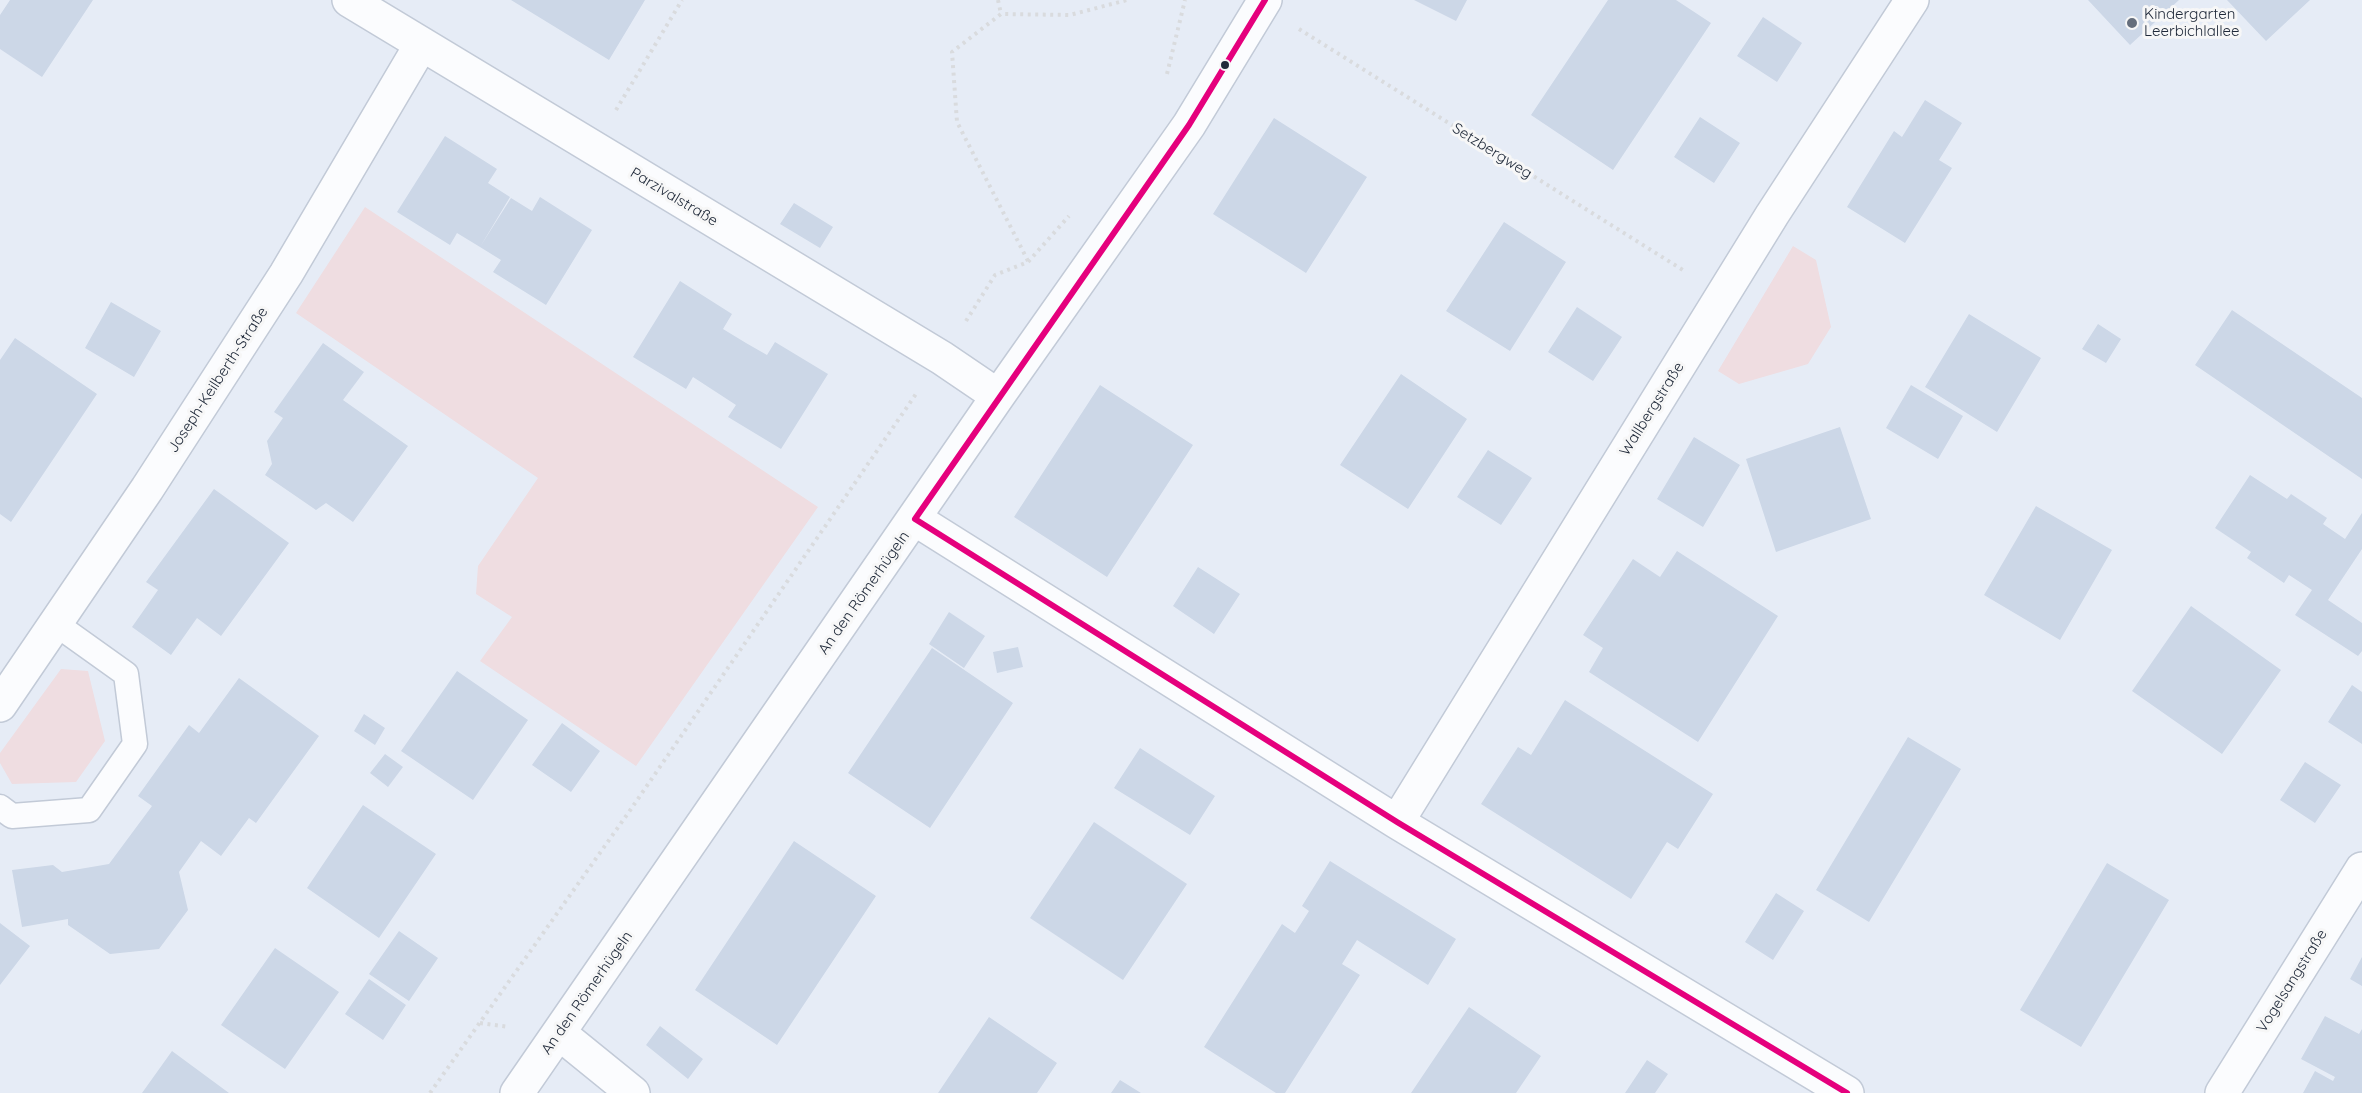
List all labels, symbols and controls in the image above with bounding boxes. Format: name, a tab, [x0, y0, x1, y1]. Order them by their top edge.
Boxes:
place label: Kindergarten Leerbichlallee	[2144, 5, 2240, 40]
marker: Kindergarten Leerbichlallee	[2125, 16, 2139, 30]
unlabelled marker	[1219, 59, 1231, 71]
street label: Setzbergweg	[1449, 119, 1535, 183]
street label: Parzivalstraße	[627, 164, 721, 230]
street label: Joseph-Keilberth-Straße	[164, 304, 272, 456]
street label: Wallbergstraße	[1616, 359, 1688, 459]
street label: An den Römerhügeln	[815, 528, 913, 658]
street label: Vogelsangstraße	[2253, 926, 2331, 1036]
street label: An den Römerhügeln	[538, 928, 636, 1058]

